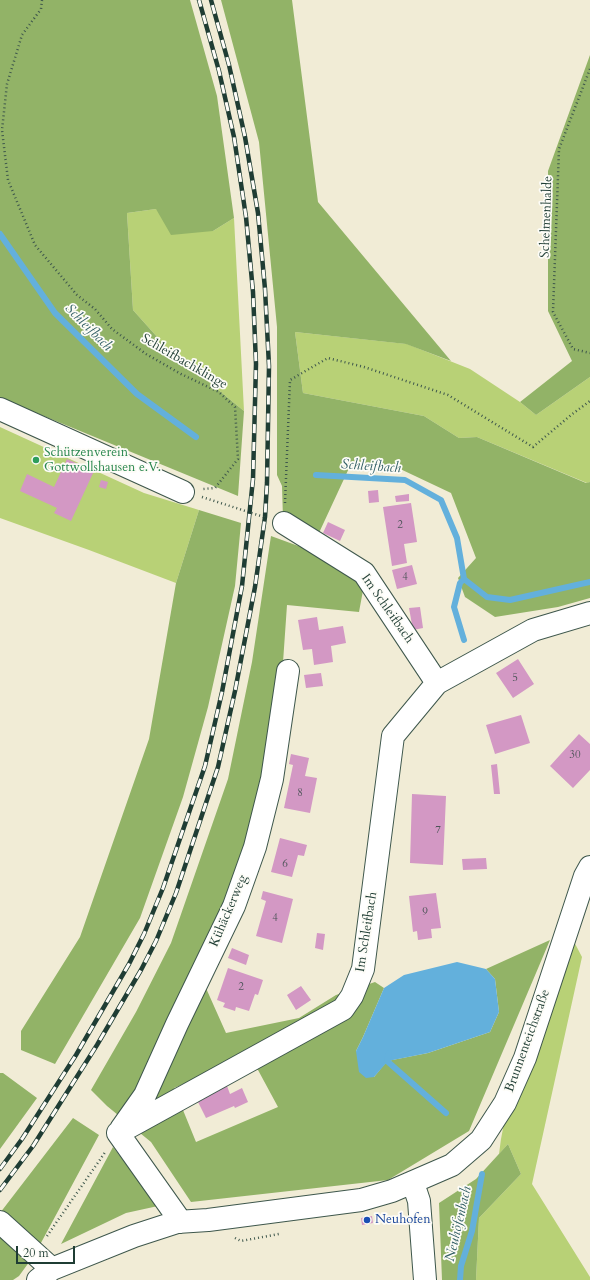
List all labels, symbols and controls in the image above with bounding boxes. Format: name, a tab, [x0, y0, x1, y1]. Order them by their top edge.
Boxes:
street label: Schelmenhalde	[538, 176, 556, 258]
water label: Schleifbach	[61, 301, 115, 355]
street label: Schleifbachklinge	[138, 331, 230, 393]
place label: Schützenverein Gottwollshausen e.V.	[44, 445, 161, 476]
marker: Schützenverein Gottwollshausen e.V.	[31, 455, 41, 465]
water label: Schleifbach	[340, 457, 402, 477]
house number: 2	[397, 518, 403, 532]
house number: 4	[402, 570, 408, 584]
street label: Im Schleifbach	[357, 571, 417, 647]
house number: 5	[512, 671, 518, 685]
house number: 30	[569, 748, 581, 762]
house number: 8	[297, 786, 303, 800]
house number: 7	[435, 823, 441, 837]
house number: 6	[282, 857, 288, 871]
street label: Kühäckerweg	[207, 873, 251, 949]
street label: Im Schleifbach	[353, 891, 381, 973]
house number: 9	[422, 905, 428, 919]
house number: 4	[272, 911, 278, 925]
house number: 2	[238, 980, 244, 994]
street label: Brunnenteichstraße	[502, 988, 554, 1094]
water label: Neuhöfenbach	[442, 1185, 476, 1263]
place label: Neuhofen	[375, 1212, 431, 1228]
marker: Neuhofen	[362, 1215, 372, 1225]
scale bar	[18, 1238, 77, 1264]
text: 20 m	[23, 1245, 49, 1261]

